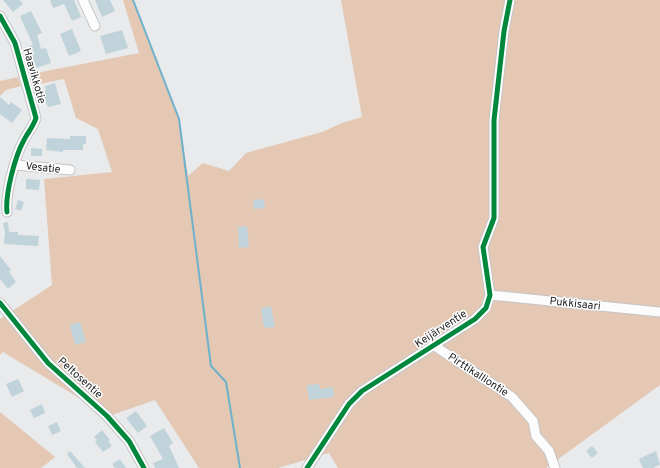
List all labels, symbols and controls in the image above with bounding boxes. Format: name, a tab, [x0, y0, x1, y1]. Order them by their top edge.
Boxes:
street label: Haavikkotie	[19, 46, 49, 106]
street label: Vesatie	[25, 159, 61, 177]
street label: Pukkisaari	[549, 294, 601, 314]
street label: Keijärventie	[412, 307, 470, 351]
street label: Pirttikalliontie	[445, 350, 511, 400]
street label: Peltosentie	[55, 354, 105, 402]

